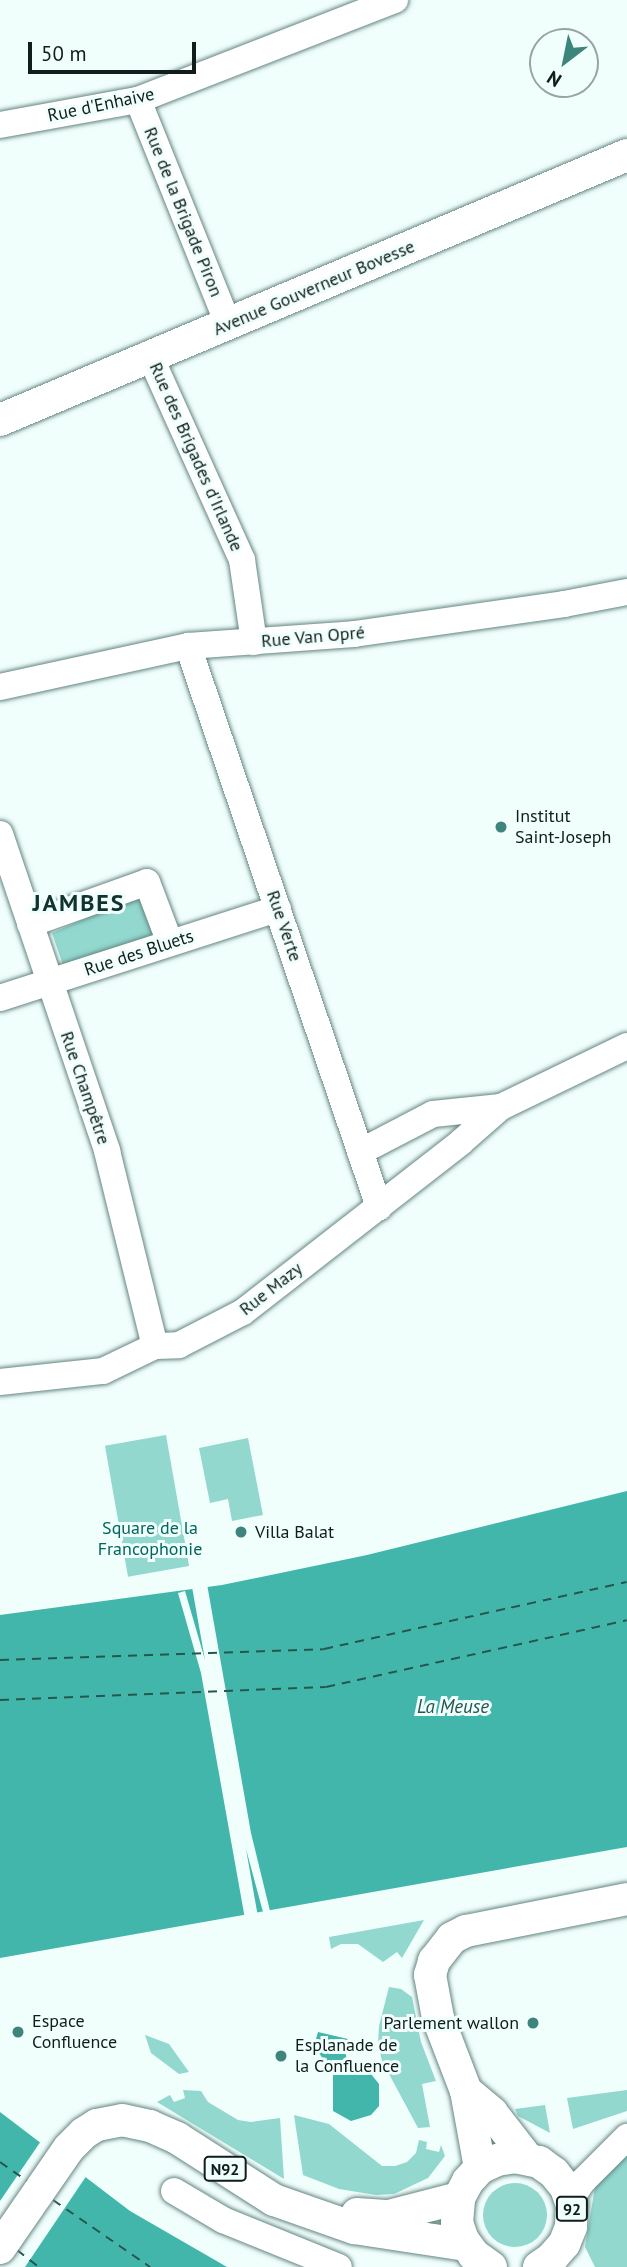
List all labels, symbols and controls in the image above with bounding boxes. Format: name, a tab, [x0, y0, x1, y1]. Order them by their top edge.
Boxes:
scale bar	[32, 28, 200, 72]
north arrow	[529, 28, 599, 98]
text: 50 m	[41, 40, 87, 67]
text: N	[542, 66, 566, 93]
street label: Rue d'Enhaive	[46, 83, 156, 127]
street label: Rue de la Brigade Piron	[139, 124, 227, 300]
street label: Avenue Gouverneur Bovesse	[210, 236, 418, 340]
street label: Rue des Brigades d'Irlande	[145, 359, 247, 555]
street label: Rue Van Opré	[260, 622, 366, 652]
place label: Institut Saint-Joseph	[515, 806, 611, 848]
marker: Institut Saint-Joseph	[493, 819, 509, 835]
street label: Rue Verte	[262, 887, 306, 965]
district label: JAMBES	[33, 889, 125, 917]
street label: Rue des Bluets	[82, 925, 196, 981]
street label: Rue Champêtre	[56, 1029, 114, 1147]
street label: Rue Mazy	[235, 1258, 307, 1320]
park label: Square de la Francophonie	[98, 1518, 202, 1560]
place label: Villa Balat	[255, 1521, 334, 1543]
marker: Villa Balat	[233, 1524, 249, 1540]
water label: La Meuse	[417, 1696, 489, 1718]
place label: Espace Confluence	[32, 2011, 117, 2054]
place label: Parlement wallon	[383, 2012, 519, 2034]
marker: Parlement wallon	[525, 2015, 541, 2031]
marker: Espace Confluence	[10, 2024, 26, 2040]
place label: Esplanade de la Confluence	[295, 2035, 399, 2078]
marker: Esplanade de la Confluence	[273, 2048, 289, 2064]
road number: N92	[202, 2156, 248, 2182]
road number: 92	[554, 2196, 590, 2222]

